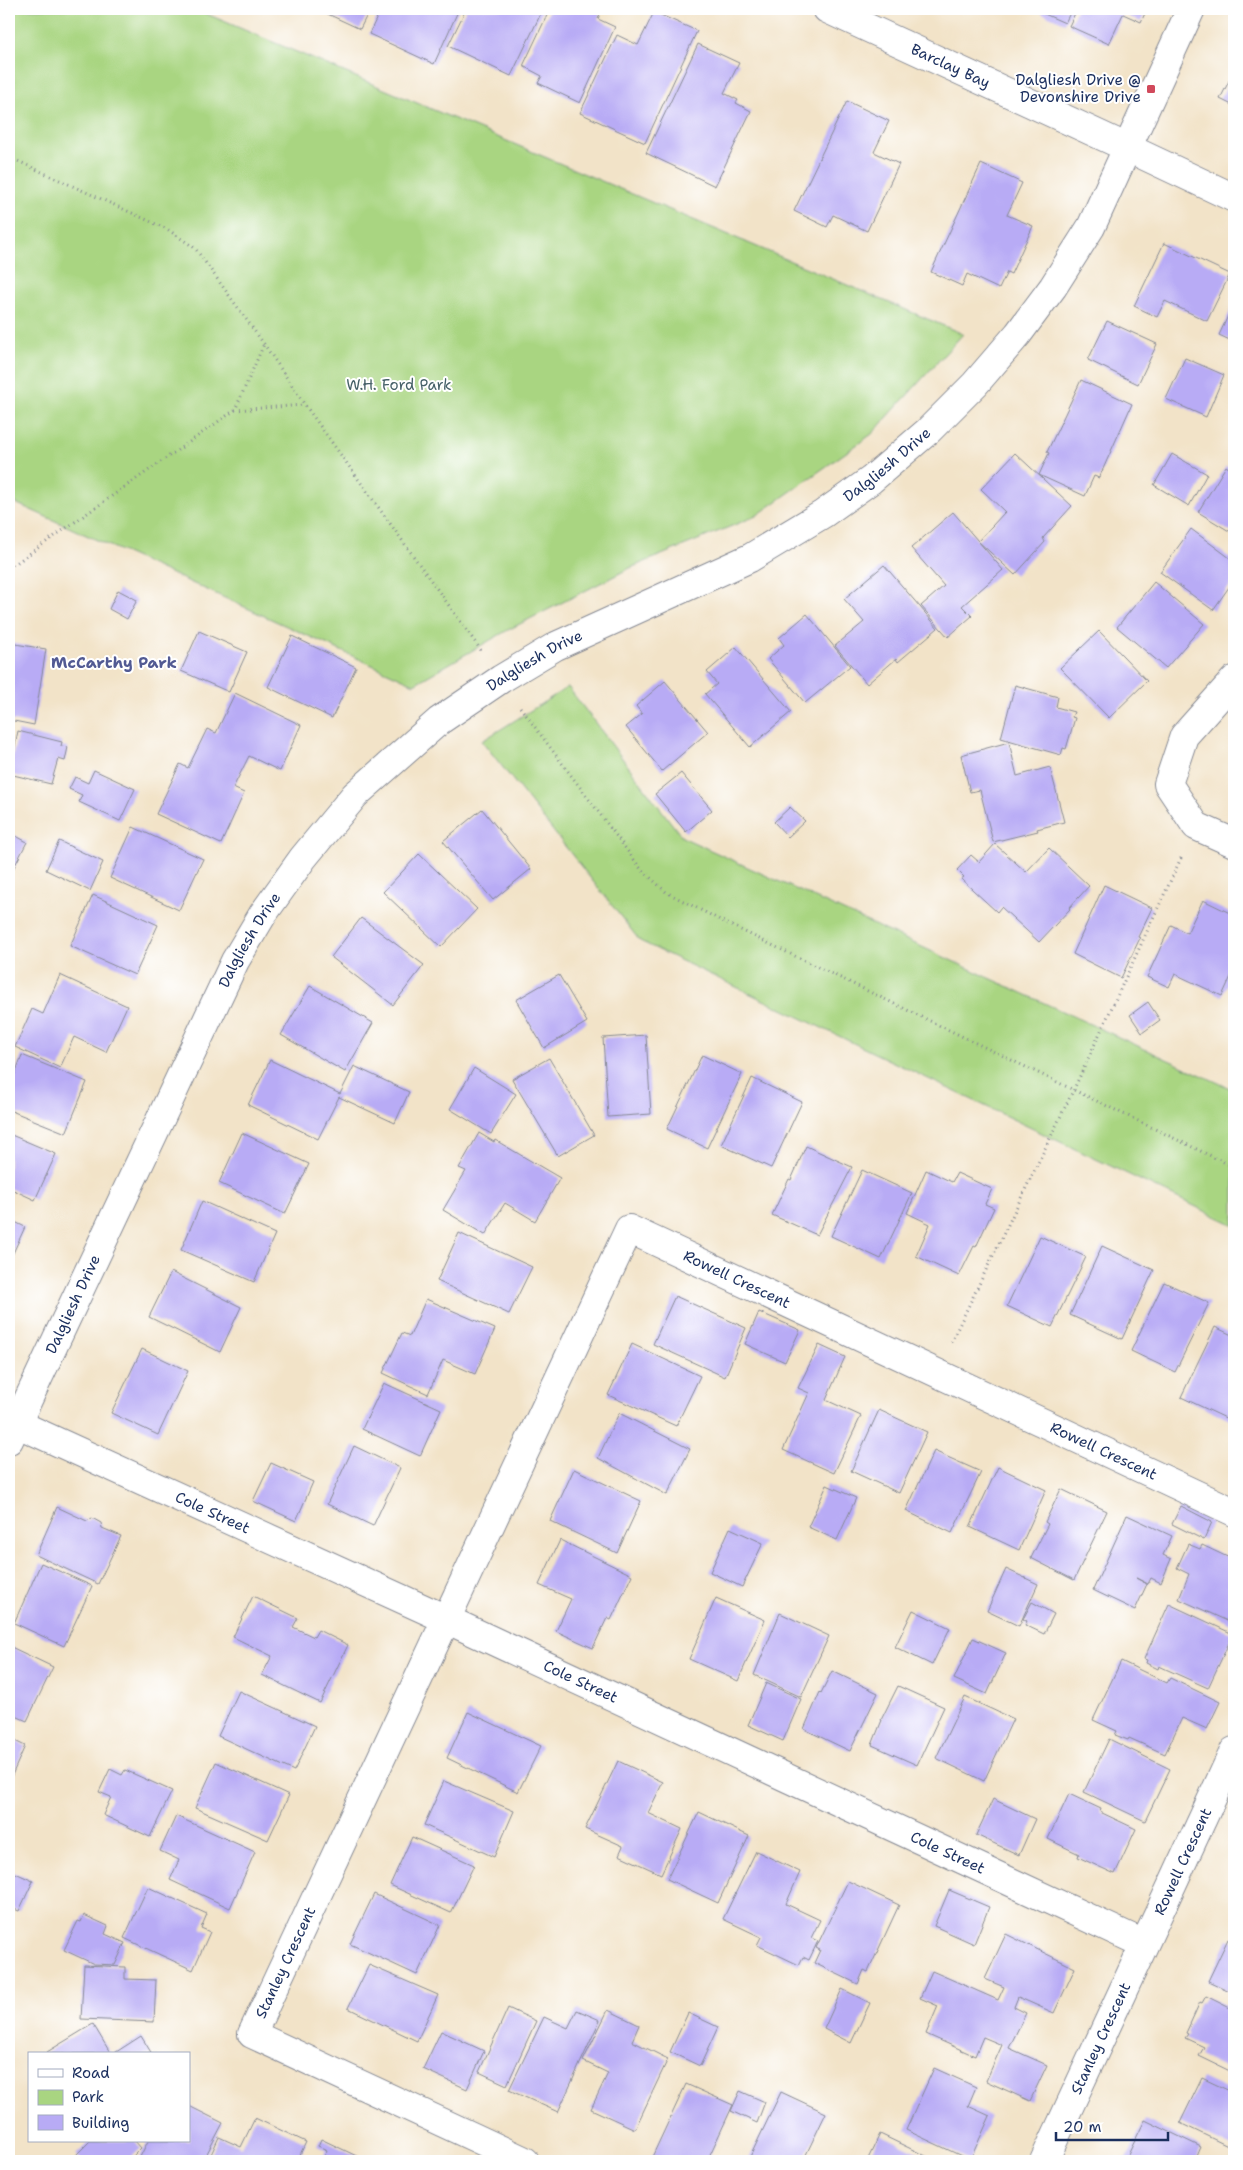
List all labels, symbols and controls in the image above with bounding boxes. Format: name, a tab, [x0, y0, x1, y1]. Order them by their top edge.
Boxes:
street label: Barclay Bay	[908, 39, 993, 93]
place label: Dalgliesh Drive @ Devonshire Drive	[1015, 70, 1141, 107]
marker: Dalgliesh Drive @ Devonshire Drive	[1145, 83, 1157, 95]
park label: W.H. Ford Park	[346, 375, 452, 395]
street label: Dalgliesh Drive	[839, 423, 935, 506]
street label: Dalgliesh Drive	[483, 625, 586, 696]
district label: McCarthy Park	[51, 652, 177, 673]
street label: Dalgliesh Drive	[214, 888, 285, 991]
street label: Rowell Crescent	[680, 1246, 794, 1313]
street label: Dalgliesh Drive	[41, 1251, 105, 1357]
street label: Rowell Crescent	[1047, 1417, 1160, 1485]
street label: Cole Street	[172, 1487, 253, 1538]
street label: Cole Street	[540, 1656, 621, 1708]
street label: Rowell Crescent	[1149, 1805, 1216, 1918]
street label: Cole Street	[907, 1827, 988, 1879]
street label: Stanley Crescent	[251, 1903, 320, 2022]
street label: Stanley Crescent	[1066, 1979, 1135, 2098]
legend	[28, 2052, 190, 2142]
text: Road	[72, 2063, 110, 2083]
text: Park	[72, 2087, 104, 2107]
scale bar	[1056, 2110, 1168, 2142]
text: Building	[72, 2113, 129, 2133]
text: 20 m	[1063, 2117, 1102, 2137]

